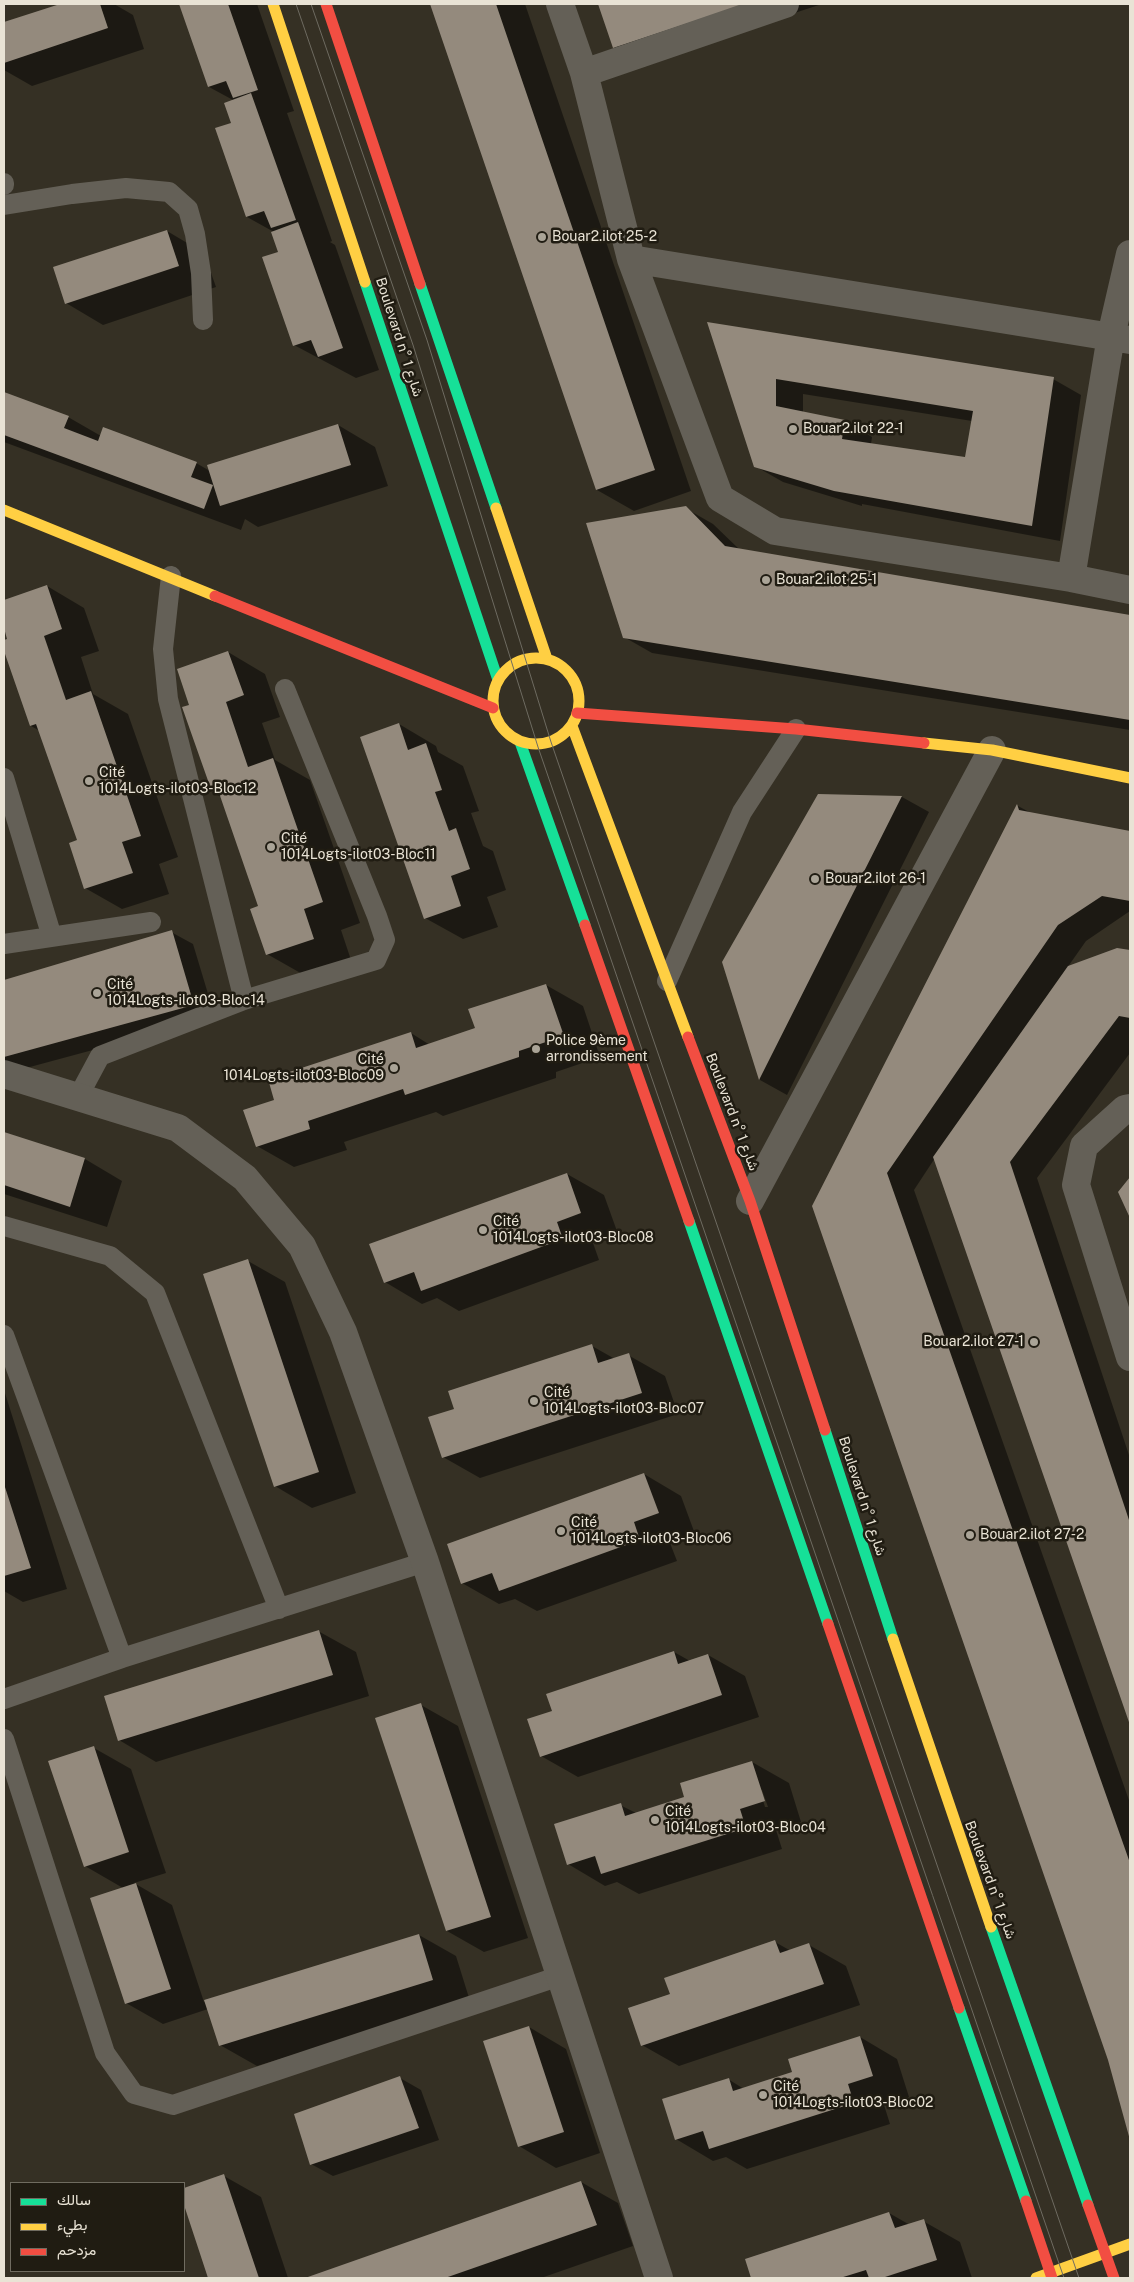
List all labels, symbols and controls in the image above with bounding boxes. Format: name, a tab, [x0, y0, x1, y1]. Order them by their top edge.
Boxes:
place label: Bouar2.ilot 25-2	[552, 229, 657, 245]
marker: Bouar2.ilot 25-2	[536, 231, 548, 243]
street label: Boulevard n° شارع 1	[372, 275, 426, 399]
place label: Bouar2.ilot 22-1	[803, 421, 904, 437]
marker: Bouar2.ilot 22-1	[787, 423, 799, 435]
place label: Bouar2.ilot 25-1	[776, 572, 877, 588]
marker: Bouar2.ilot 25-1	[760, 574, 772, 586]
place label: Cité 1014Logts-ilot03-Bloc12	[99, 765, 256, 798]
marker: Cité 1014Logts-ilot03-Bloc12	[83, 775, 95, 787]
place label: Cité 1014Logts-ilot03-Bloc11	[281, 831, 436, 864]
marker: Cité 1014Logts-ilot03-Bloc11	[265, 841, 277, 853]
place label: Bouar2.ilot 26-1	[825, 871, 926, 887]
marker: Bouar2.ilot 26-1	[809, 873, 821, 885]
place label: Cité 1014Logts-ilot03-Bloc14	[107, 977, 265, 1010]
marker: Cité 1014Logts-ilot03-Bloc14	[91, 987, 103, 999]
place label: Police 9ème arrondissement	[546, 1033, 648, 1066]
marker: Police 9ème arrondissement	[530, 1043, 542, 1055]
street label: Boulevard n° شارع 1	[702, 1051, 762, 1173]
place label: Cité 1014Logts-ilot03-Bloc09	[223, 1052, 384, 1084]
marker: Cité 1014Logts-ilot03-Bloc09	[388, 1062, 400, 1074]
place label: Cité 1014Logts-ilot03-Bloc08	[493, 1214, 654, 1246]
marker: Cité 1014Logts-ilot03-Bloc08	[477, 1224, 489, 1236]
place label: Bouar2.ilot 27-1	[923, 1334, 1024, 1350]
marker: Bouar2.ilot 27-1	[1028, 1336, 1040, 1348]
place label: Cité 1014Logts-ilot03-Bloc07	[544, 1385, 704, 1418]
marker: Cité 1014Logts-ilot03-Bloc07	[528, 1395, 540, 1407]
street label: Boulevard n° شارع 1	[835, 1434, 889, 1558]
place label: Cité 1014Logts-ilot03-Bloc06	[571, 1515, 732, 1548]
marker: Cité 1014Logts-ilot03-Bloc06	[555, 1525, 567, 1537]
place label: Bouar2.ilot 27-2	[980, 1527, 1084, 1543]
marker: Bouar2.ilot 27-2	[964, 1529, 976, 1541]
place label: Cité 1014Logts-ilot03-Bloc04	[665, 1804, 826, 1836]
marker: Cité 1014Logts-ilot03-Bloc04	[649, 1814, 661, 1826]
street label: Boulevard n° شارع 1	[961, 1819, 1019, 1941]
place label: Cité 1014Logts-ilot03-Bloc02	[773, 2079, 933, 2112]
marker: Cité 1014Logts-ilot03-Bloc02	[757, 2089, 769, 2101]
legend	[10, 2182, 185, 2272]
text: سالك	[57, 2191, 91, 2208]
text: بطيء	[57, 2216, 87, 2233]
text: مزدحم	[57, 2241, 96, 2258]

